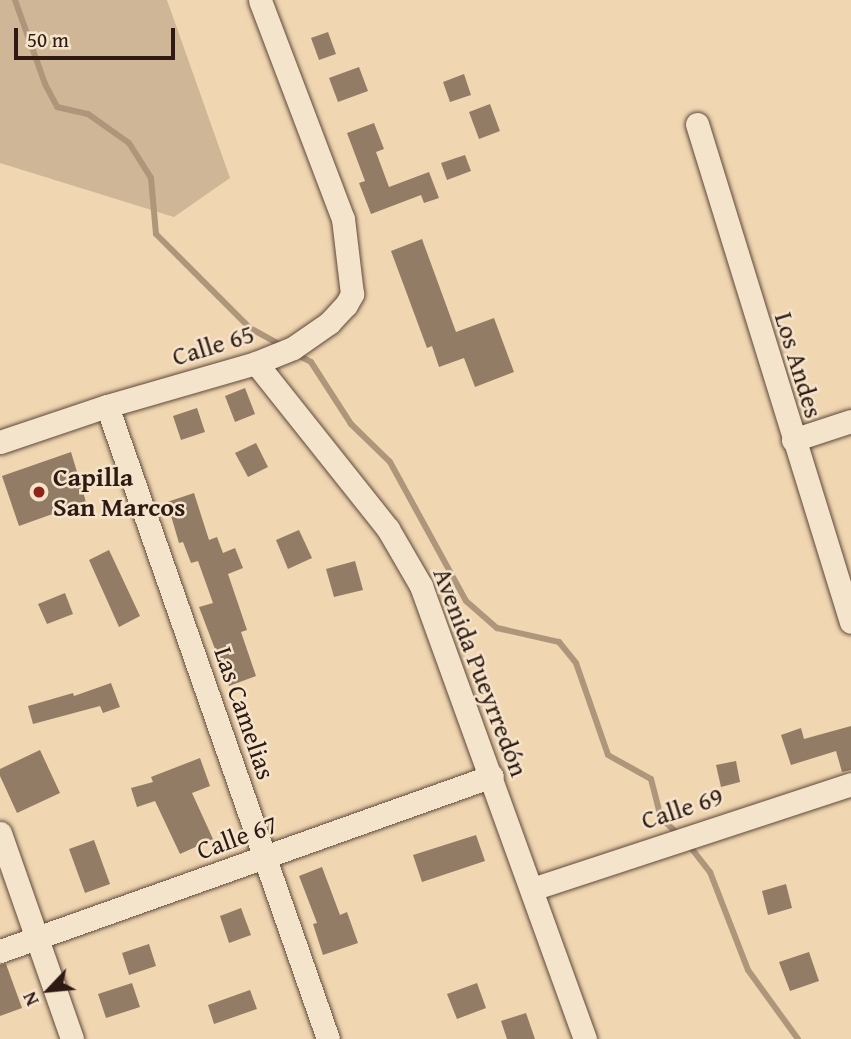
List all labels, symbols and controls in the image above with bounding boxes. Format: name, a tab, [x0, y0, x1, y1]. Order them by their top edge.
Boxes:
scale bar	[18, 14, 178, 58]
text: 50 m	[27, 24, 69, 55]
street label: Los Andes	[768, 308, 830, 422]
street label: Calle 65	[168, 318, 258, 372]
place label: Capilla San Marcos	[53, 461, 185, 522]
marker: Capilla San Marcos	[31, 484, 47, 500]
street label: Avenida Pueyrredón	[427, 563, 535, 781]
street label: Las Camelias	[208, 643, 282, 783]
street label: Calle 69	[637, 780, 727, 836]
street label: Calle 67	[192, 808, 282, 866]
north arrow	[14, 955, 84, 1025]
text: N	[15, 987, 45, 1011]

